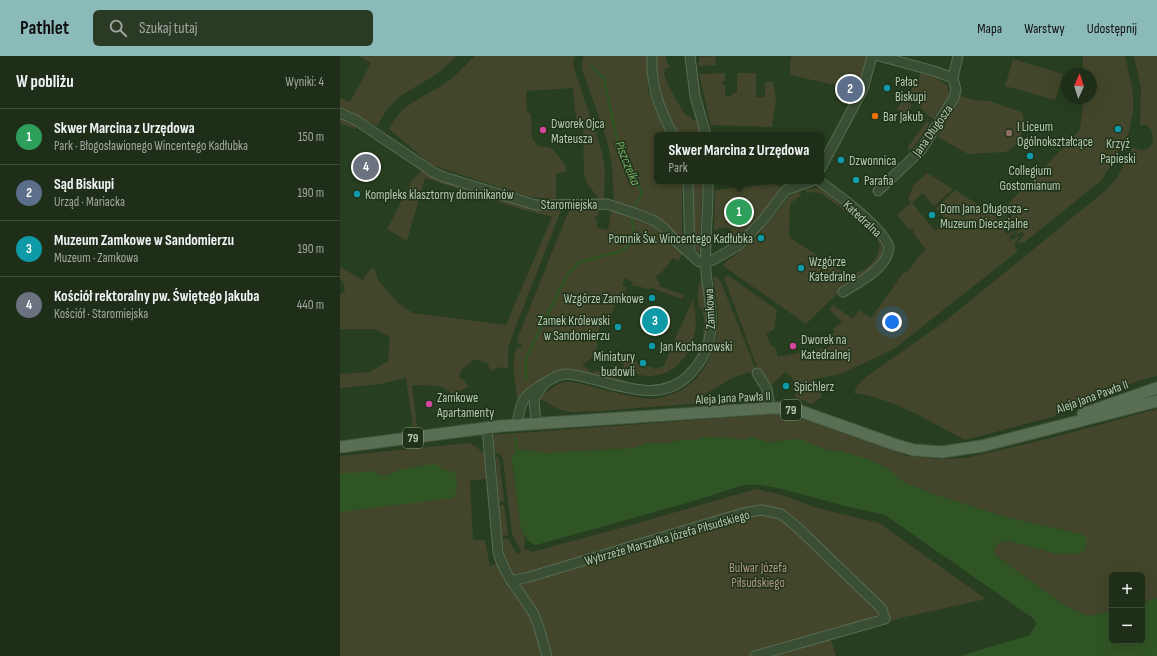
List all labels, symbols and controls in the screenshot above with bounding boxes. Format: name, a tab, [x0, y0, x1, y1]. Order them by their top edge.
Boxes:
search box	[93, 10, 373, 46]
text: Pathlet	[20, 17, 69, 40]
icon: search	[107, 17, 129, 39]
text: Szukaj tutaj	[139, 19, 197, 38]
text: Mapa	[977, 20, 1002, 37]
text: Warstwy	[1024, 20, 1065, 37]
text: Udostępnij	[1087, 20, 1137, 37]
north arrow	[1061, 68, 1097, 104]
text: W pobliżu	[16, 72, 74, 92]
text: Wyniki: 4	[285, 74, 324, 90]
pin: 2	[837, 74, 863, 104]
place label: Pałac Biskupi	[895, 74, 926, 105]
marker: Pałac Biskupi	[882, 83, 892, 93]
street label: Jana Długosza	[909, 102, 956, 160]
place label: Bar Jakub	[883, 109, 923, 125]
marker: Bar Jakub	[870, 111, 880, 121]
place label: Dworek Ojca Mateusza	[551, 116, 605, 147]
text: Skwer Marcina z Urzędowa	[54, 119, 195, 138]
place label: I Liceum Ogólnokształcące	[1017, 119, 1093, 150]
marker: Krzyż Papieski	[1113, 124, 1123, 134]
marker: Dworek Ojca Mateusza	[538, 125, 548, 135]
marker: I Liceum Ogólnokształcące	[1004, 128, 1014, 138]
text: 1	[26, 129, 32, 145]
text: 150 m	[298, 129, 324, 145]
popup	[654, 132, 824, 184]
place label: Krzyż Papieski	[1100, 136, 1136, 167]
text: Park · Błogosławionego Wincentego Kadłubka	[54, 138, 248, 154]
water label: Piszczelka	[611, 138, 644, 188]
text: Skwer Marcina z Urzędowa	[669, 141, 809, 160]
marker: Collegium Gostomianum	[1025, 151, 1035, 161]
pin: 4	[353, 152, 379, 182]
place label: Dzwonnica	[849, 153, 896, 169]
marker: Dzwonnica	[836, 155, 846, 165]
text: Park	[669, 160, 688, 176]
place label: Collegium Gostomianum	[1000, 163, 1060, 194]
place label: Parafia	[864, 173, 894, 189]
text: Sąd Biskupi	[54, 175, 114, 194]
marker: Parafia	[851, 175, 861, 185]
text: 2	[26, 185, 32, 201]
text: 190 m	[297, 185, 324, 201]
place label: Kompleks klasztorny dominikanów	[365, 187, 515, 203]
marker: Kompleks klasztorny dominikanów	[352, 189, 362, 199]
text: Urząd · Mariacka	[54, 194, 125, 210]
street label: Staromiejska	[541, 197, 597, 213]
pin: 1	[726, 197, 752, 227]
street label: Katedralna	[840, 197, 885, 241]
place label: Dom Jana Długosza - Muzeum Diecezjalne	[940, 201, 1029, 232]
marker: Dom Jana Długosza - Muzeum Diecezjalne	[927, 210, 937, 220]
text: Muzeum Zamkowe w Sandomierzu	[54, 231, 234, 250]
place label: Pomnik Św. Wincentego Kadłubka	[608, 231, 753, 247]
marker: Pomnik Św. Wincentego Kadłubka	[756, 233, 766, 243]
text: 3	[26, 241, 32, 257]
text: 190 m	[297, 241, 324, 257]
text: Muzeum · Zamkowa	[54, 250, 138, 266]
place label: Wzgórze Katedralne	[809, 254, 856, 285]
marker: Wzgórze Katedralne	[796, 263, 806, 273]
text: Kościół rektoralny pw. Świętego Jakuba	[54, 287, 259, 306]
street label: Zamkowa	[701, 288, 719, 330]
place label: Wzgórze Zamkowe	[564, 291, 644, 307]
marker: Wzgórze Zamkowe	[647, 293, 657, 303]
text: 4	[26, 297, 32, 313]
text: 440 m	[297, 297, 324, 313]
text: Kościół · Staromiejska	[54, 306, 148, 322]
pin: 3	[642, 306, 668, 336]
your location	[882, 312, 902, 332]
place label: Zamek Królewski w Sandomierzu	[537, 313, 610, 344]
marker: Zamek Królewski w Sandomierzu	[613, 322, 623, 332]
place label: Dworek na Katedralnej	[801, 332, 850, 363]
place label: Jan Kochanowski	[659, 339, 732, 355]
marker: Jan Kochanowski	[647, 341, 657, 351]
marker: Dworek na Katedralnej	[788, 341, 798, 351]
place label: Miniatury budowli	[594, 349, 635, 380]
marker: Miniatury budowli	[638, 358, 648, 368]
street label: Aleja Jana Pawła II	[1053, 377, 1131, 418]
place label: Spichlerz	[794, 379, 835, 395]
marker: Spichlerz	[781, 381, 791, 391]
street label: Aleja Jana Pawła II	[694, 388, 771, 408]
place label: Zamkowe Apartamenty	[436, 390, 494, 421]
marker: Zamkowe Apartamenty	[424, 399, 434, 409]
road number: 79	[781, 400, 801, 420]
road number: 79	[403, 428, 423, 448]
street label: Wybrzeże Marszałka Józefa Piłsudskiego	[583, 507, 752, 569]
park label: Bulwar Józefa Piłsudskiego	[729, 560, 787, 591]
map controls	[1109, 572, 1145, 644]
button: +	[1109, 572, 1145, 608]
button: −	[1109, 608, 1145, 644]

